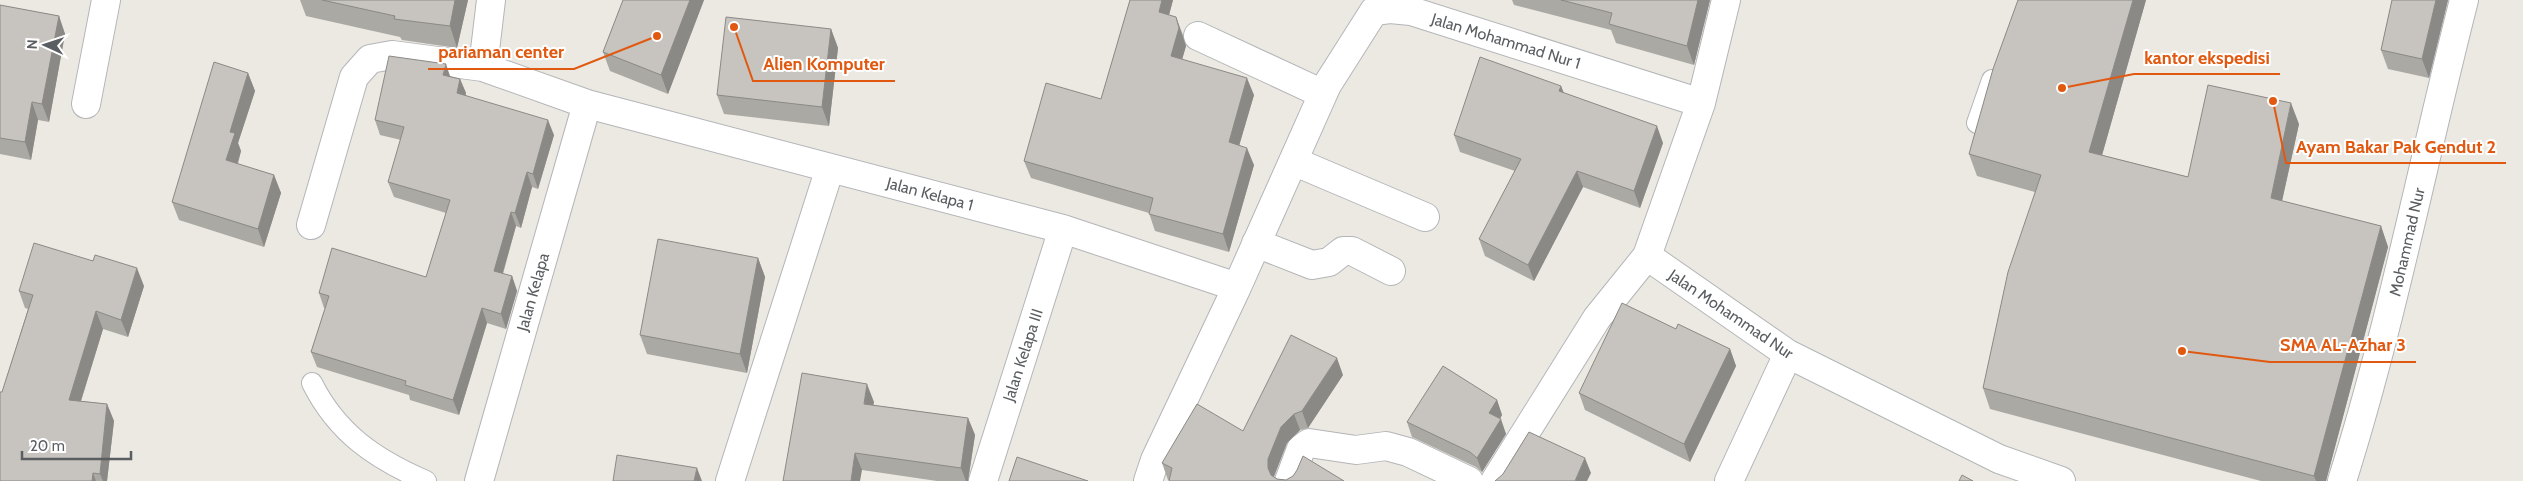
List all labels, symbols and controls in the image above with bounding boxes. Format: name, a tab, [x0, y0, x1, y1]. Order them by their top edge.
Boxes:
street label: Jalan Mohammad Nur 1	[1428, 9, 1583, 73]
north arrow	[20, 20, 70, 70]
callout: pariaman center	[428, 36, 574, 69]
text: N	[23, 39, 41, 50]
text: pariaman center	[438, 41, 564, 63]
callout: kantor ekspedisi	[2134, 41, 2280, 74]
text: kantor ekspedisi	[2144, 47, 2270, 69]
callout: Alien Komputer	[753, 48, 895, 81]
text: Alien Komputer	[763, 53, 885, 75]
callout: Ayam Bakar Pak Gendut 2	[2286, 130, 2506, 163]
text: Ayam Bakar Pak Gendut 2	[2296, 136, 2496, 158]
street label: Jalan Kelapa 1	[884, 173, 976, 215]
street label: Mohammad Nur	[2385, 185, 2429, 298]
street label: Jalan Kelapa	[513, 250, 553, 334]
street label: Jalan Mohammad Nur	[1664, 265, 1798, 363]
street label: Jalan Kelapa III	[999, 306, 1047, 405]
callout: SMA AL-Azhar 3	[2270, 329, 2416, 362]
text: SMA AL-Azhar 3	[2280, 334, 2406, 356]
scale bar	[22, 428, 131, 460]
text: 20 m	[30, 437, 65, 455]

